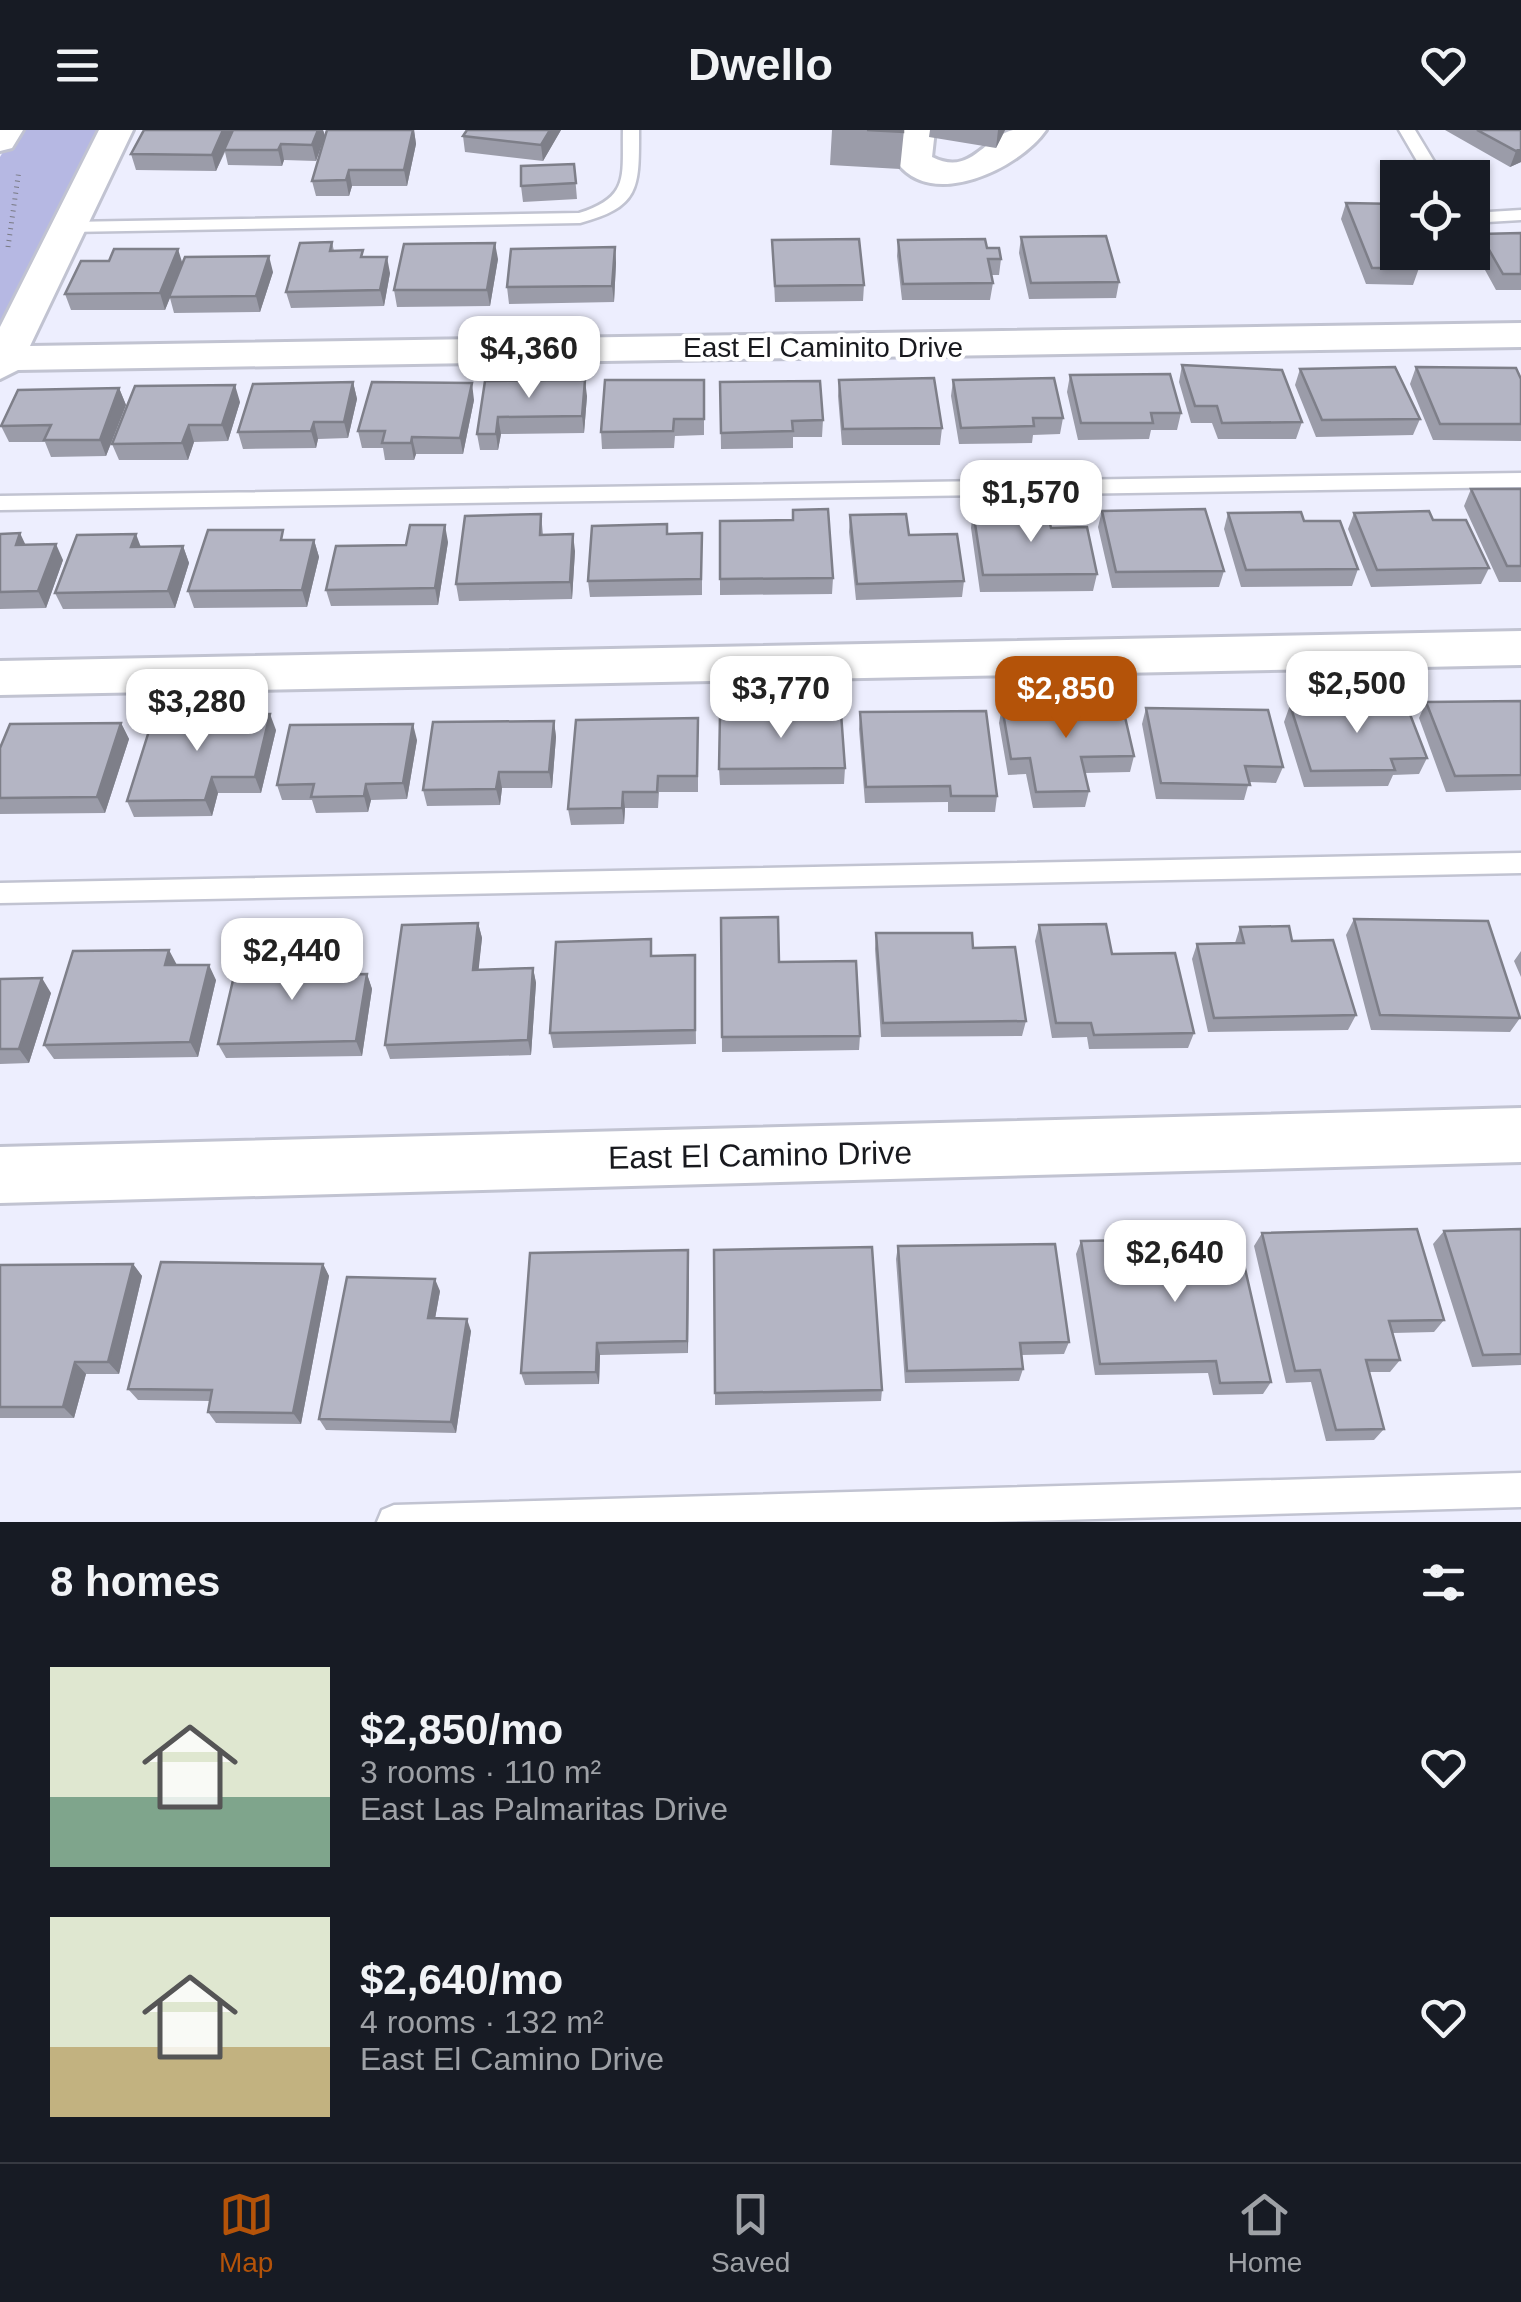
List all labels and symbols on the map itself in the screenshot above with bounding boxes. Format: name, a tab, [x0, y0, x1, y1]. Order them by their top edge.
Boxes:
pin: $4,360	[448, 316, 610, 401]
street label: East El Caminito Drive	[683, 332, 963, 363]
pin: $1,570	[950, 460, 1112, 545]
pin: $2,500	[1276, 651, 1438, 736]
pin: $3,770	[700, 656, 862, 741]
pin: $2,850	[985, 656, 1147, 741]
pin: $3,280	[116, 669, 278, 754]
pin: $2,440	[211, 918, 373, 1003]
street label: East El Camino Drive	[608, 1134, 912, 1176]
pin: $2,640	[1094, 1220, 1256, 1305]

